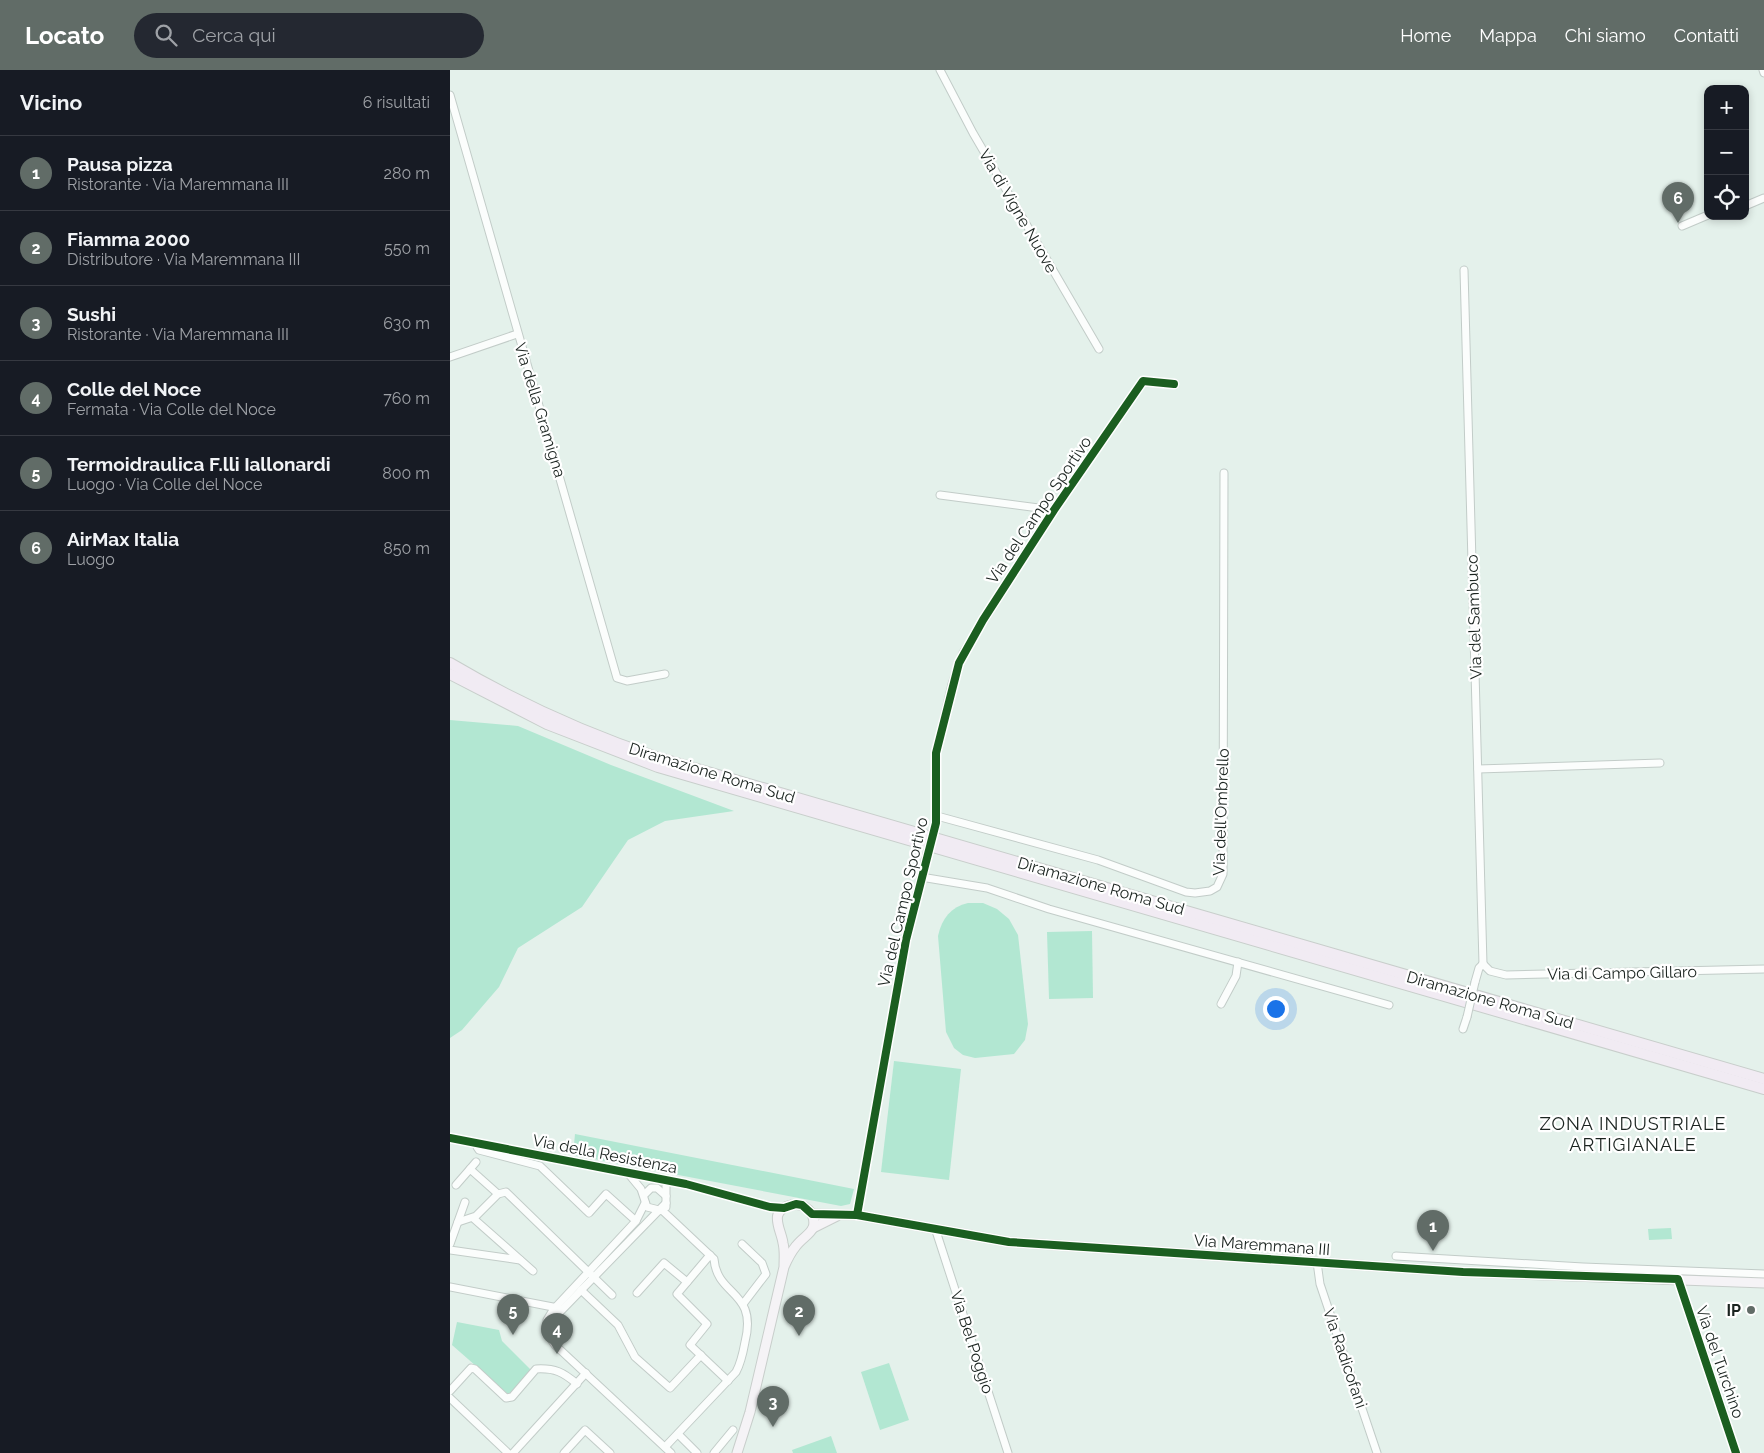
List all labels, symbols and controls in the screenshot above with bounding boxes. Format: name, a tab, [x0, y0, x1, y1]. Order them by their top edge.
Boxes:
search box	[134, 13, 484, 58]
text: Locato	[25, 21, 104, 50]
icon: search	[152, 21, 180, 49]
text: Cerca qui	[192, 24, 276, 46]
text: Home	[1400, 25, 1451, 46]
text: Mappa	[1479, 25, 1537, 46]
text: Chi siamo	[1565, 25, 1646, 46]
text: Contatti	[1674, 25, 1739, 46]
map controls	[1704, 85, 1749, 220]
button: +	[1704, 85, 1749, 130]
text: Vicino	[20, 90, 82, 115]
text: 6 risultati	[363, 93, 430, 112]
button: −	[1704, 130, 1749, 175]
street label: Via di Vigne Nuove	[975, 146, 1061, 276]
text: Pausa pizza	[67, 153, 173, 175]
text: 1	[32, 164, 40, 183]
text: 280 m	[384, 164, 430, 183]
text: Ristorante · Via Maremmana III	[67, 175, 289, 194]
button: locate	[1704, 175, 1749, 220]
pin: 6	[1662, 182, 1694, 223]
text: Fiamma 2000	[67, 228, 190, 250]
text: 2	[31, 239, 41, 258]
text: 550 m	[384, 239, 430, 258]
text: Distributore · Via Maremmana III	[67, 250, 300, 269]
text: Sushi	[67, 303, 116, 325]
text: 3	[32, 314, 40, 333]
text: 630 m	[383, 314, 430, 333]
text: Ristorante · Via Maremmana III	[67, 325, 289, 344]
street label: Via della Gramigna	[510, 340, 570, 480]
text: Colle del Noce	[67, 378, 201, 400]
text: 4	[31, 389, 41, 408]
text: 760 m	[383, 389, 430, 408]
text: Fermata · Via Colle del Noce	[67, 400, 276, 419]
street label: Via del Campo Sportivo	[983, 433, 1095, 587]
text: Termoidraulica F.lli Iallonardi	[67, 453, 331, 475]
text: 5	[32, 464, 40, 483]
text: 800 m	[382, 464, 430, 483]
text: Luogo · Via Colle del Noce	[67, 475, 262, 494]
text: AirMax Italia	[67, 528, 179, 550]
text: 6	[31, 539, 41, 558]
text: 850 m	[383, 539, 430, 558]
text: Luogo	[67, 550, 115, 569]
street label: Via del Sambuco	[1462, 554, 1486, 680]
street label: Diramazione Roma Sud	[627, 739, 797, 807]
street label: Via dell'Ombrello	[1209, 748, 1233, 876]
street label: Via del Campo Sportivo	[874, 815, 932, 989]
street label: Diramazione Roma Sud	[1015, 853, 1187, 919]
street label: Via di Campo Gillaro	[1547, 962, 1697, 984]
street label: Diramazione Roma Sud	[1404, 967, 1576, 1033]
your location	[1263, 996, 1289, 1022]
district label: ZONA INDUSTRIALE ARTIGIANALE	[1539, 1113, 1727, 1155]
street label: Via della Resistenza	[531, 1131, 679, 1177]
pin: 1	[1417, 1210, 1449, 1251]
street label: Via Maremmana III	[1193, 1231, 1331, 1259]
street label: Via Bel Poggio	[946, 1288, 998, 1396]
pin: 5	[497, 1294, 529, 1335]
pin: 2	[783, 1295, 815, 1336]
place label: IP	[1726, 1301, 1741, 1320]
street label: Via del Turchino	[1692, 1303, 1748, 1421]
marker: IP	[1745, 1304, 1757, 1316]
street label: Via Radicofani	[1319, 1306, 1371, 1410]
pin: 4	[541, 1313, 573, 1354]
pin: 3	[757, 1386, 789, 1427]

